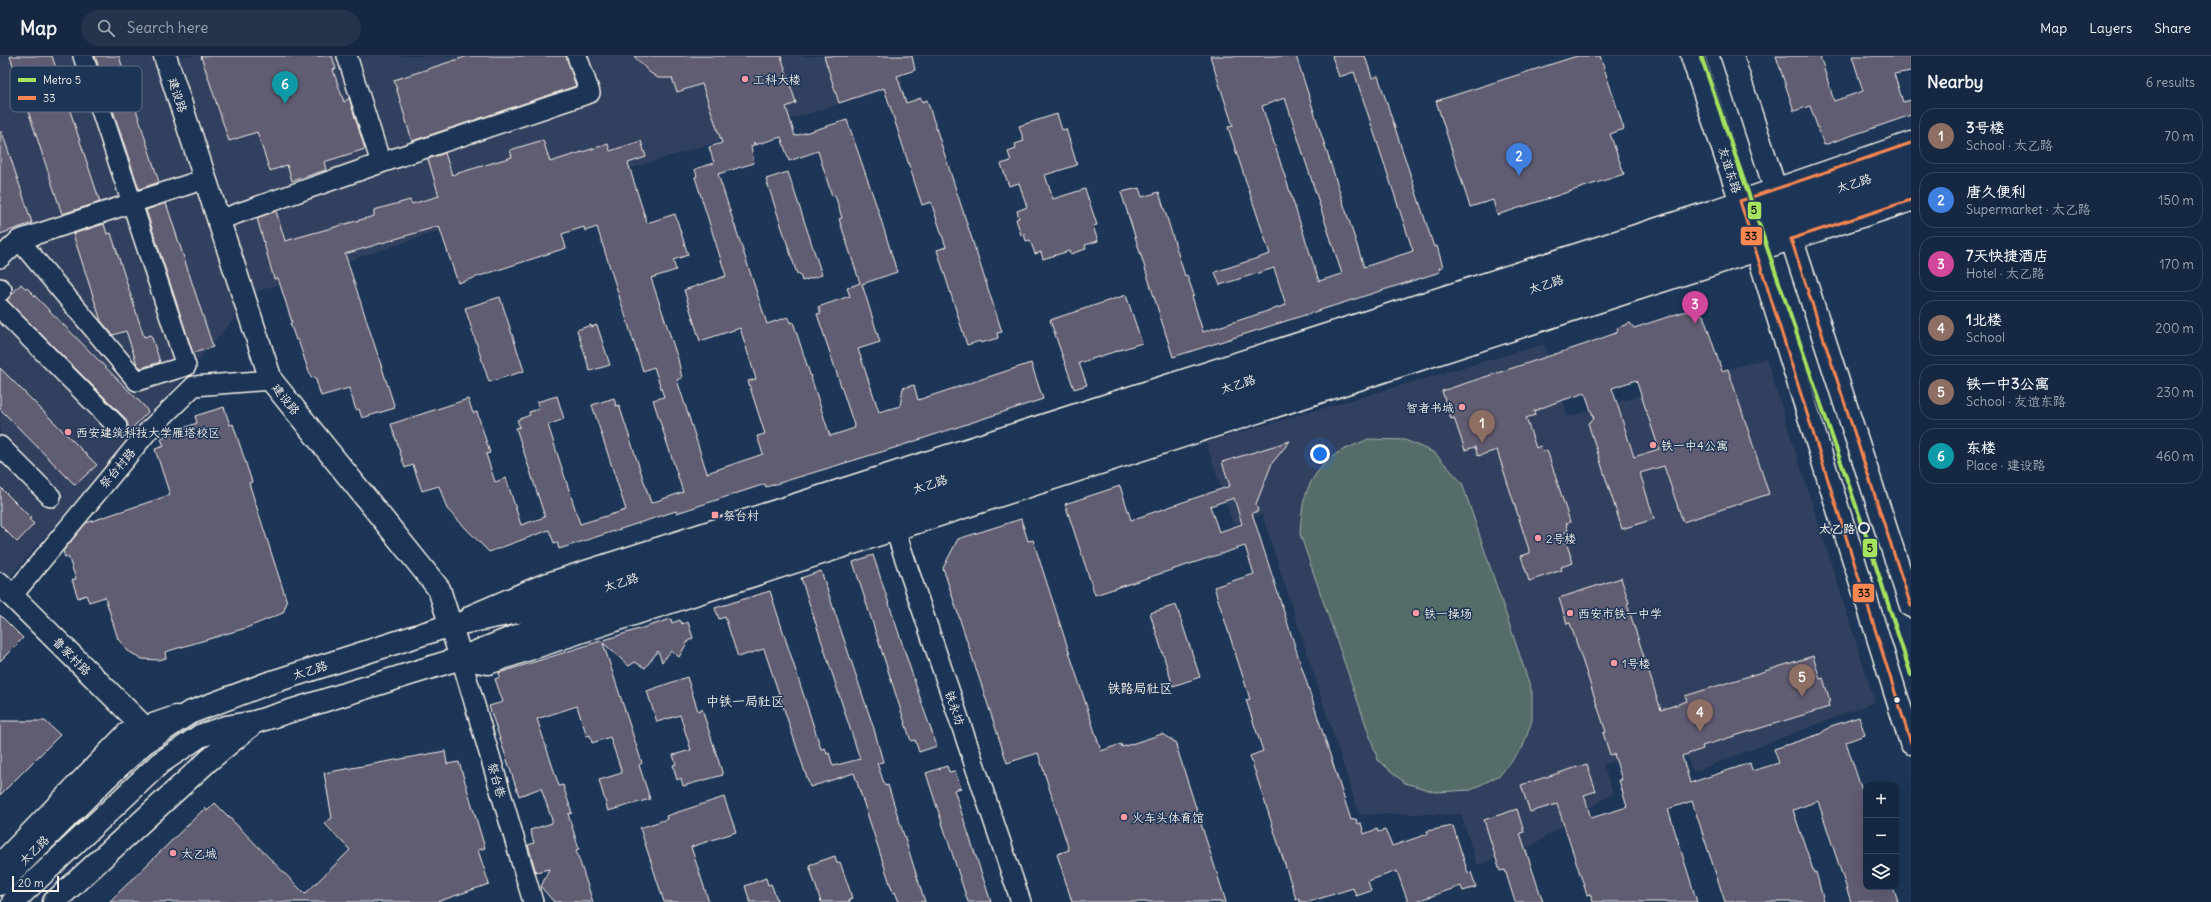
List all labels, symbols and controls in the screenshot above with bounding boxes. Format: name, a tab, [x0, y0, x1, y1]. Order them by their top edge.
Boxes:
search box	[81, 10, 361, 46]
text: Map	[20, 16, 57, 40]
icon: search	[95, 17, 117, 39]
text: Search here	[127, 18, 208, 37]
text: Map	[2040, 19, 2067, 37]
text: Layers	[2089, 19, 2132, 37]
text: Share	[2154, 19, 2191, 37]
legend	[10, 66, 142, 112]
pin: 6	[272, 71, 298, 104]
text: Nearby	[1927, 71, 1983, 93]
place label: 工科大楼	[753, 72, 801, 87]
text: Metro 5	[43, 73, 81, 87]
marker: 工科大楼	[740, 74, 750, 84]
text: 6 results	[2146, 74, 2195, 91]
street label: 建设路	[165, 76, 191, 114]
text: 33	[43, 91, 56, 105]
text: 3号楼	[1966, 118, 2005, 137]
text: 1	[1938, 128, 1944, 145]
text: 70 m	[2165, 128, 2194, 145]
text: School · 太乙路	[1966, 137, 2053, 154]
pin: 2	[1506, 143, 1532, 176]
street label: 友谊东路	[1715, 145, 1745, 195]
street label: 太乙路	[1835, 170, 1873, 196]
text: 唐久便利	[1966, 182, 2026, 201]
text: 2	[1937, 192, 1945, 209]
text: 150 m	[2158, 192, 2194, 209]
line badge: 5	[1747, 201, 1762, 220]
text: Supermarket · 太乙路	[1966, 201, 2091, 218]
text: 5	[1751, 203, 1757, 217]
line badge: 33	[1740, 226, 1763, 246]
text: 33	[1745, 229, 1757, 243]
text: 7天快捷酒店	[1966, 246, 2048, 265]
text: 3	[1937, 256, 1945, 273]
text: 170 m	[2159, 256, 2194, 273]
text: Hotel · 太乙路	[1966, 265, 2045, 282]
street label: 太乙路	[1527, 271, 1565, 297]
pin: 3	[1682, 291, 1708, 324]
text: 1北楼	[1966, 310, 2002, 329]
text: 4	[1937, 320, 1945, 337]
text: 200 m	[2155, 320, 2194, 337]
text: School	[1966, 329, 2005, 346]
street label: 太乙路	[1219, 371, 1257, 397]
text: 铁一中3公寓	[1966, 374, 2050, 393]
street label: 建设路	[269, 380, 303, 418]
text: 5	[1937, 384, 1945, 401]
text: 230 m	[2156, 384, 2194, 401]
text: School · 友谊东路	[1966, 393, 2066, 410]
place label: 智者书城	[1406, 400, 1454, 415]
marker: 智者书城	[1457, 402, 1467, 412]
pin: 1	[1469, 410, 1495, 443]
place label: 西安建筑科技大学雁塔校区	[76, 425, 220, 440]
marker: 西安建筑科技大学雁塔校区	[63, 427, 73, 437]
place label: 铁一中4公寓	[1661, 438, 1728, 453]
text: 东楼	[1966, 438, 1996, 457]
marker: 铁一中4公寓	[1648, 440, 1658, 450]
your location	[1310, 444, 1330, 464]
street label: 祭台村路	[96, 445, 138, 491]
text: 6	[1937, 448, 1945, 465]
text: 460 m	[2156, 448, 2194, 465]
text: Place · 建设路	[1966, 457, 2046, 474]
street label: 太乙路	[911, 471, 949, 497]
place label: 祭台村	[723, 508, 759, 523]
marker: 祭台村	[710, 510, 720, 520]
place label: 太乙路	[1819, 521, 1855, 536]
marker: 太乙路	[1858, 522, 1870, 534]
place label: 2号楼	[1546, 531, 1577, 546]
marker: 2号楼	[1533, 533, 1543, 543]
line badge: 5	[1862, 538, 1878, 558]
text: 5	[1867, 541, 1873, 555]
street label: 太乙路	[602, 569, 640, 595]
line badge: 33	[1852, 583, 1875, 603]
text: 33	[1858, 586, 1870, 600]
place label: 铁一操场	[1424, 606, 1472, 621]
place label: 西安市铁一中学	[1578, 606, 1662, 621]
marker: 铁一操场	[1411, 608, 1421, 618]
marker: 西安市铁一中学	[1565, 608, 1575, 618]
street label: 鲁家村路	[50, 634, 94, 678]
place label: 1号楼	[1622, 656, 1651, 671]
street label: 太乙路	[291, 657, 329, 683]
marker: 1号楼	[1609, 658, 1619, 668]
pin: 5	[1789, 664, 1815, 697]
district label: 铁路局社区	[1107, 680, 1173, 697]
street label: 铁永坊	[942, 689, 968, 727]
district label: 中铁一局社区	[706, 693, 784, 710]
unlabelled marker	[1892, 695, 1902, 705]
pin: 4	[1687, 699, 1713, 732]
street label: 祭台巷	[485, 761, 509, 799]
map controls	[1863, 782, 1899, 890]
button: +	[1863, 782, 1899, 818]
place label: 火车头体育馆	[1132, 810, 1204, 825]
marker: 火车头体育馆	[1119, 812, 1129, 822]
button: −	[1863, 818, 1899, 854]
street label: 太乙路	[16, 832, 52, 868]
place label: 太乙城	[181, 846, 217, 861]
marker: 太乙城	[168, 848, 178, 858]
button: layers	[1863, 854, 1899, 890]
scale bar	[12, 874, 59, 893]
text: 20 m	[18, 876, 44, 890]

